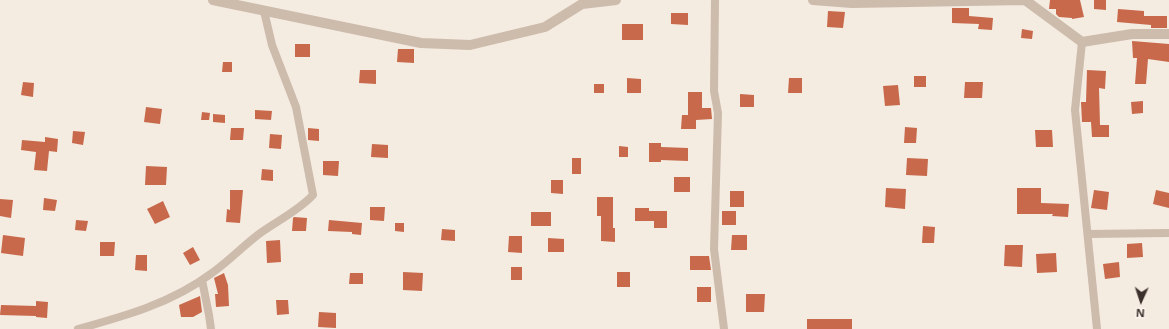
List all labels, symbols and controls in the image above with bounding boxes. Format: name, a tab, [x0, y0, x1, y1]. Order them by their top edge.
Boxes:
north arrow	[1121, 281, 1161, 321]
text: N	[1135, 306, 1145, 321]

